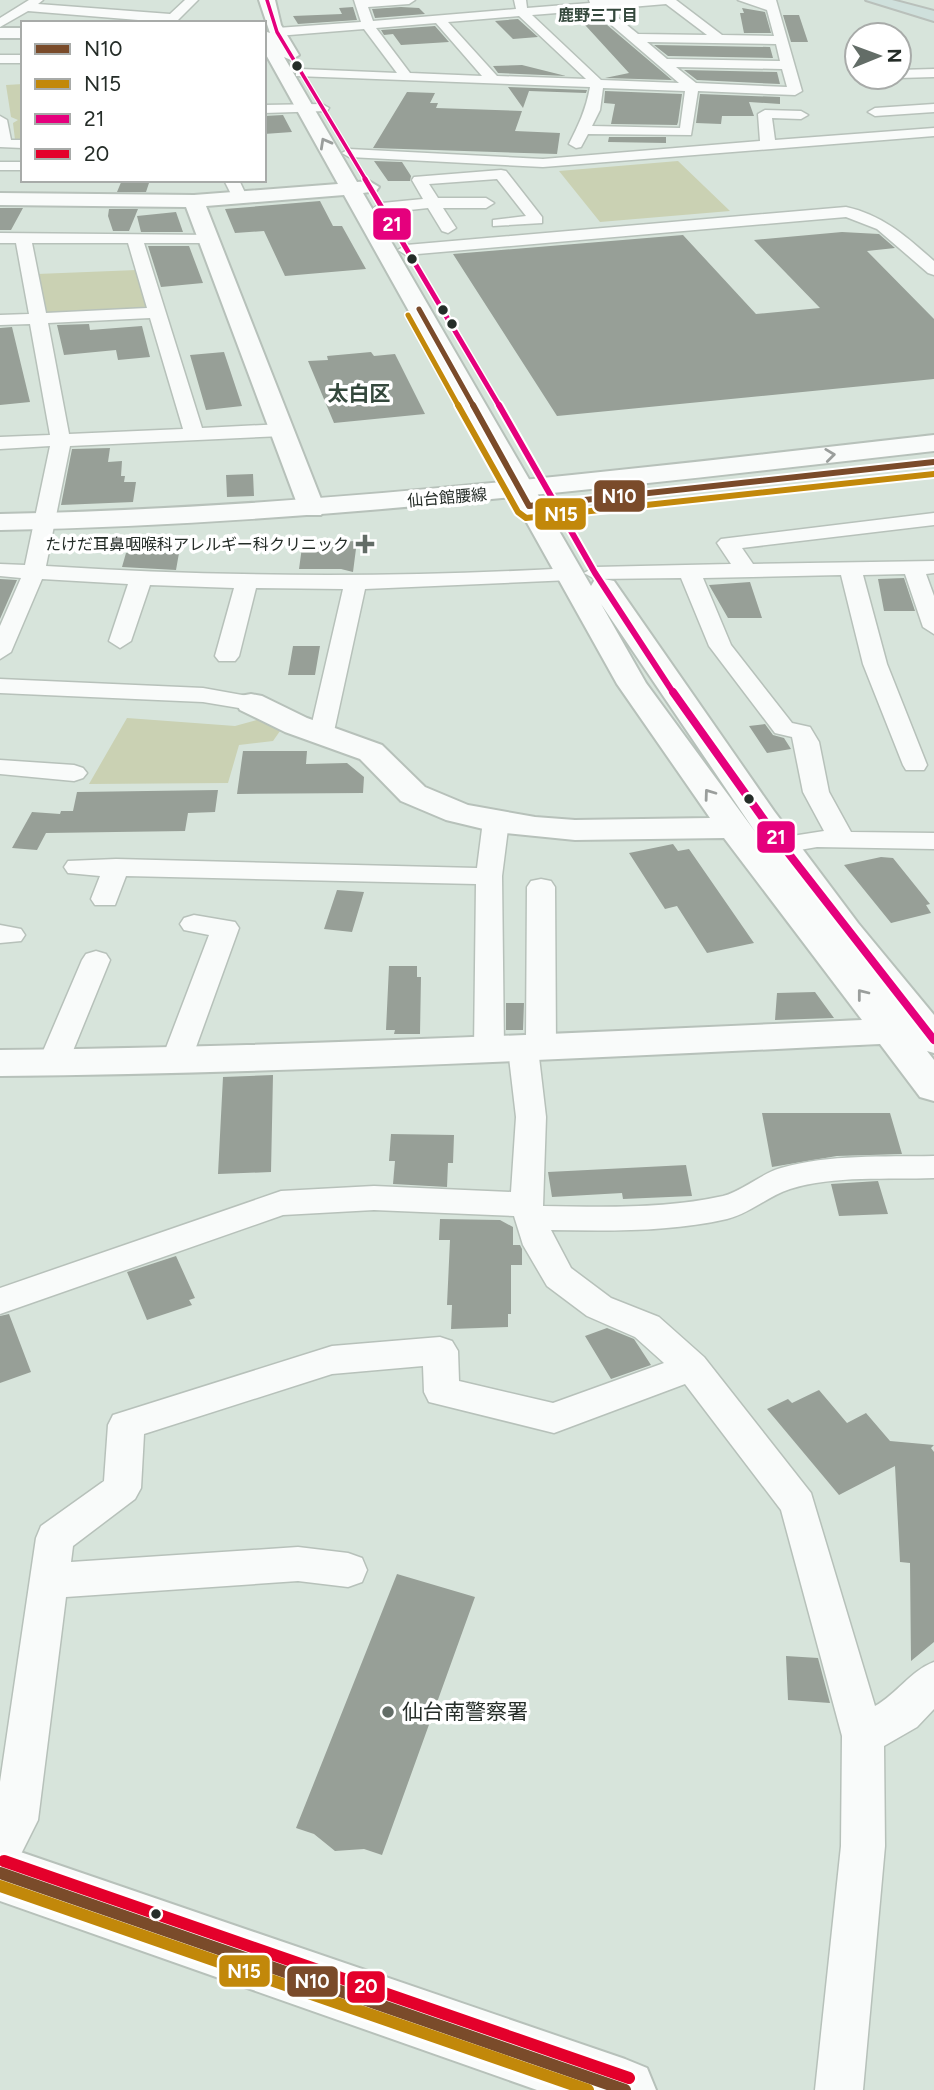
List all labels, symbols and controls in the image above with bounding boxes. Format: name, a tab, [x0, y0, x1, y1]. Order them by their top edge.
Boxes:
district label: 鹿野三丁目	[558, 6, 638, 25]
legend	[21, 21, 266, 182]
north arrow	[843, 21, 913, 91]
text: N10	[84, 36, 122, 61]
text: N	[883, 48, 906, 63]
unlabelled marker	[290, 59, 304, 73]
text: N15	[84, 71, 121, 96]
text: 21	[84, 106, 104, 131]
one-way arrow	[320, 138, 333, 151]
text: 20	[84, 141, 109, 166]
line badge: 21	[372, 207, 412, 241]
text: 21	[382, 213, 402, 236]
unlabelled marker	[405, 252, 419, 266]
unlabelled marker	[436, 303, 450, 317]
unlabelled marker	[445, 317, 459, 331]
district label: 太白区	[328, 381, 391, 406]
one-way arrow	[825, 448, 836, 463]
line badge: N10	[593, 479, 646, 513]
street label: 仙台館腰線	[406, 485, 488, 510]
text: N10	[601, 485, 637, 508]
line badge: N15	[534, 497, 587, 531]
text: N15	[544, 503, 578, 526]
marker: たけだ耳鼻咽喉科アレルギー科クリニック	[355, 534, 375, 554]
place label: たけだ耳鼻咽喉科アレルギー科クリニック	[45, 535, 349, 554]
one-way arrow	[705, 789, 717, 802]
unlabelled marker	[742, 792, 756, 806]
line badge: 21	[756, 820, 796, 854]
text: 21	[766, 826, 786, 849]
one-way arrow	[858, 989, 871, 1002]
place label: 仙台南警察署	[402, 1699, 528, 1724]
marker: 仙台南警察署	[380, 1704, 396, 1720]
unlabelled marker	[149, 1907, 163, 1921]
line badge: N15	[218, 1954, 271, 1988]
text: N15	[227, 1960, 261, 1983]
line badge: N10	[286, 1965, 339, 1998]
text: N10	[294, 1970, 330, 1993]
line badge: 20	[346, 1970, 386, 2004]
text: 20	[354, 1975, 378, 1998]

